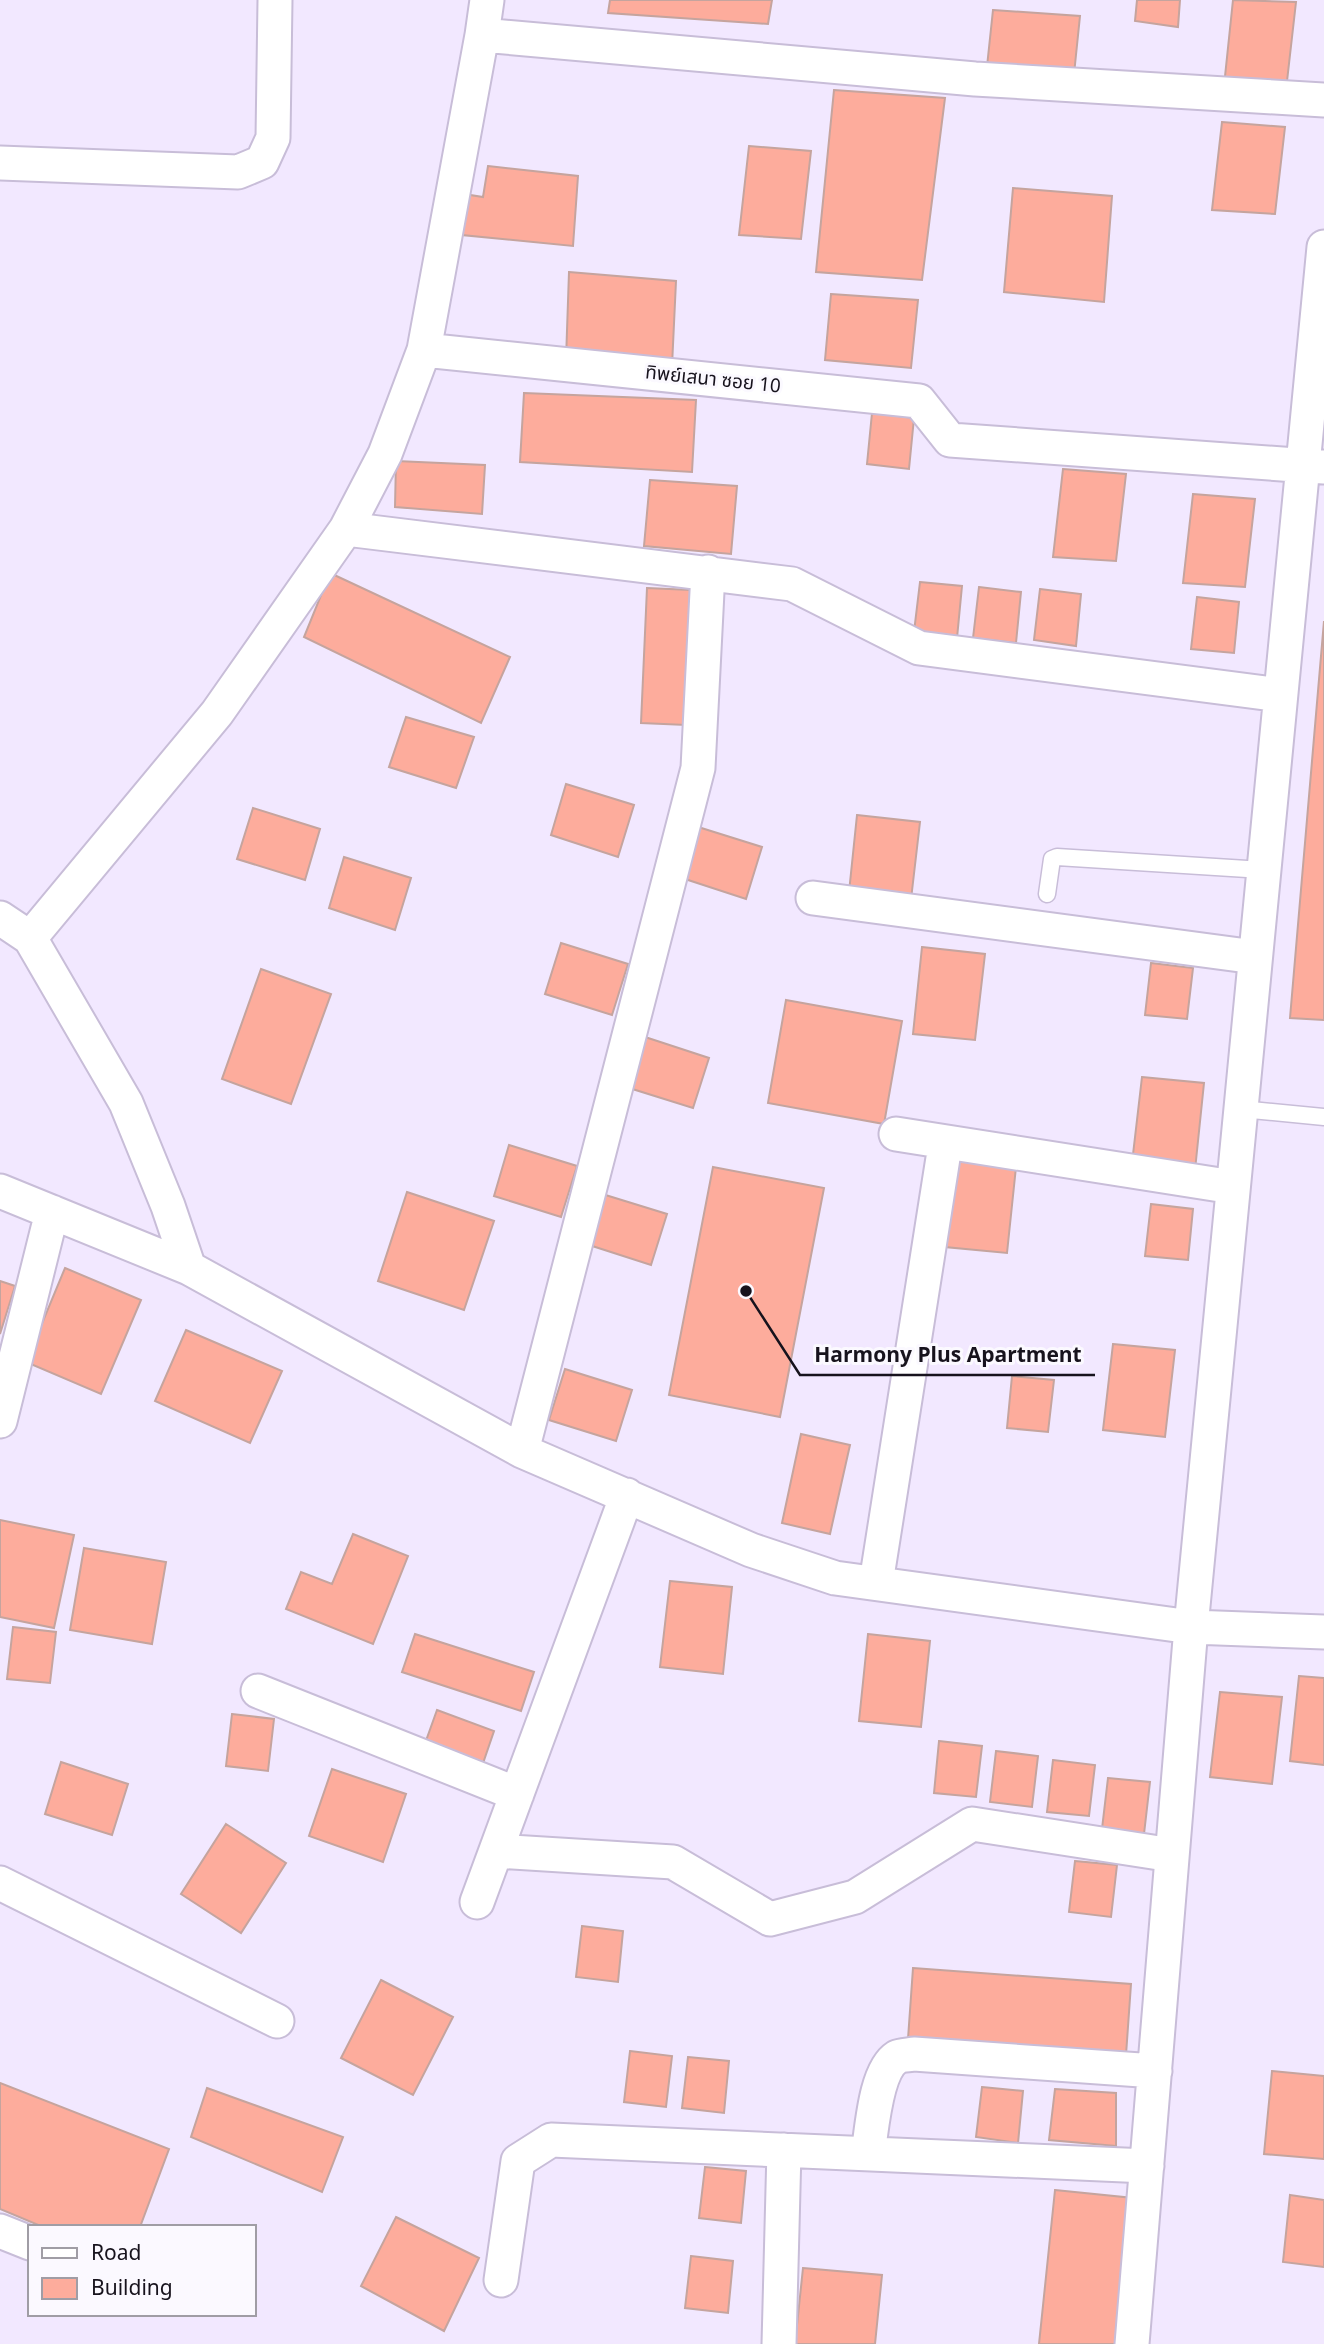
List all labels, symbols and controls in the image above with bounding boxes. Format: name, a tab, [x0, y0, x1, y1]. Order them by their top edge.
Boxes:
street label: ทิพย์เสนา ซอย 10	[644, 358, 782, 402]
callout: Harmony Plus Apartment	[800, 1333, 1095, 1375]
text: Harmony Plus Apartment	[814, 1340, 1082, 1371]
legend	[28, 2225, 256, 2316]
text: Road	[91, 2238, 141, 2269]
text: Building	[91, 2273, 173, 2304]

